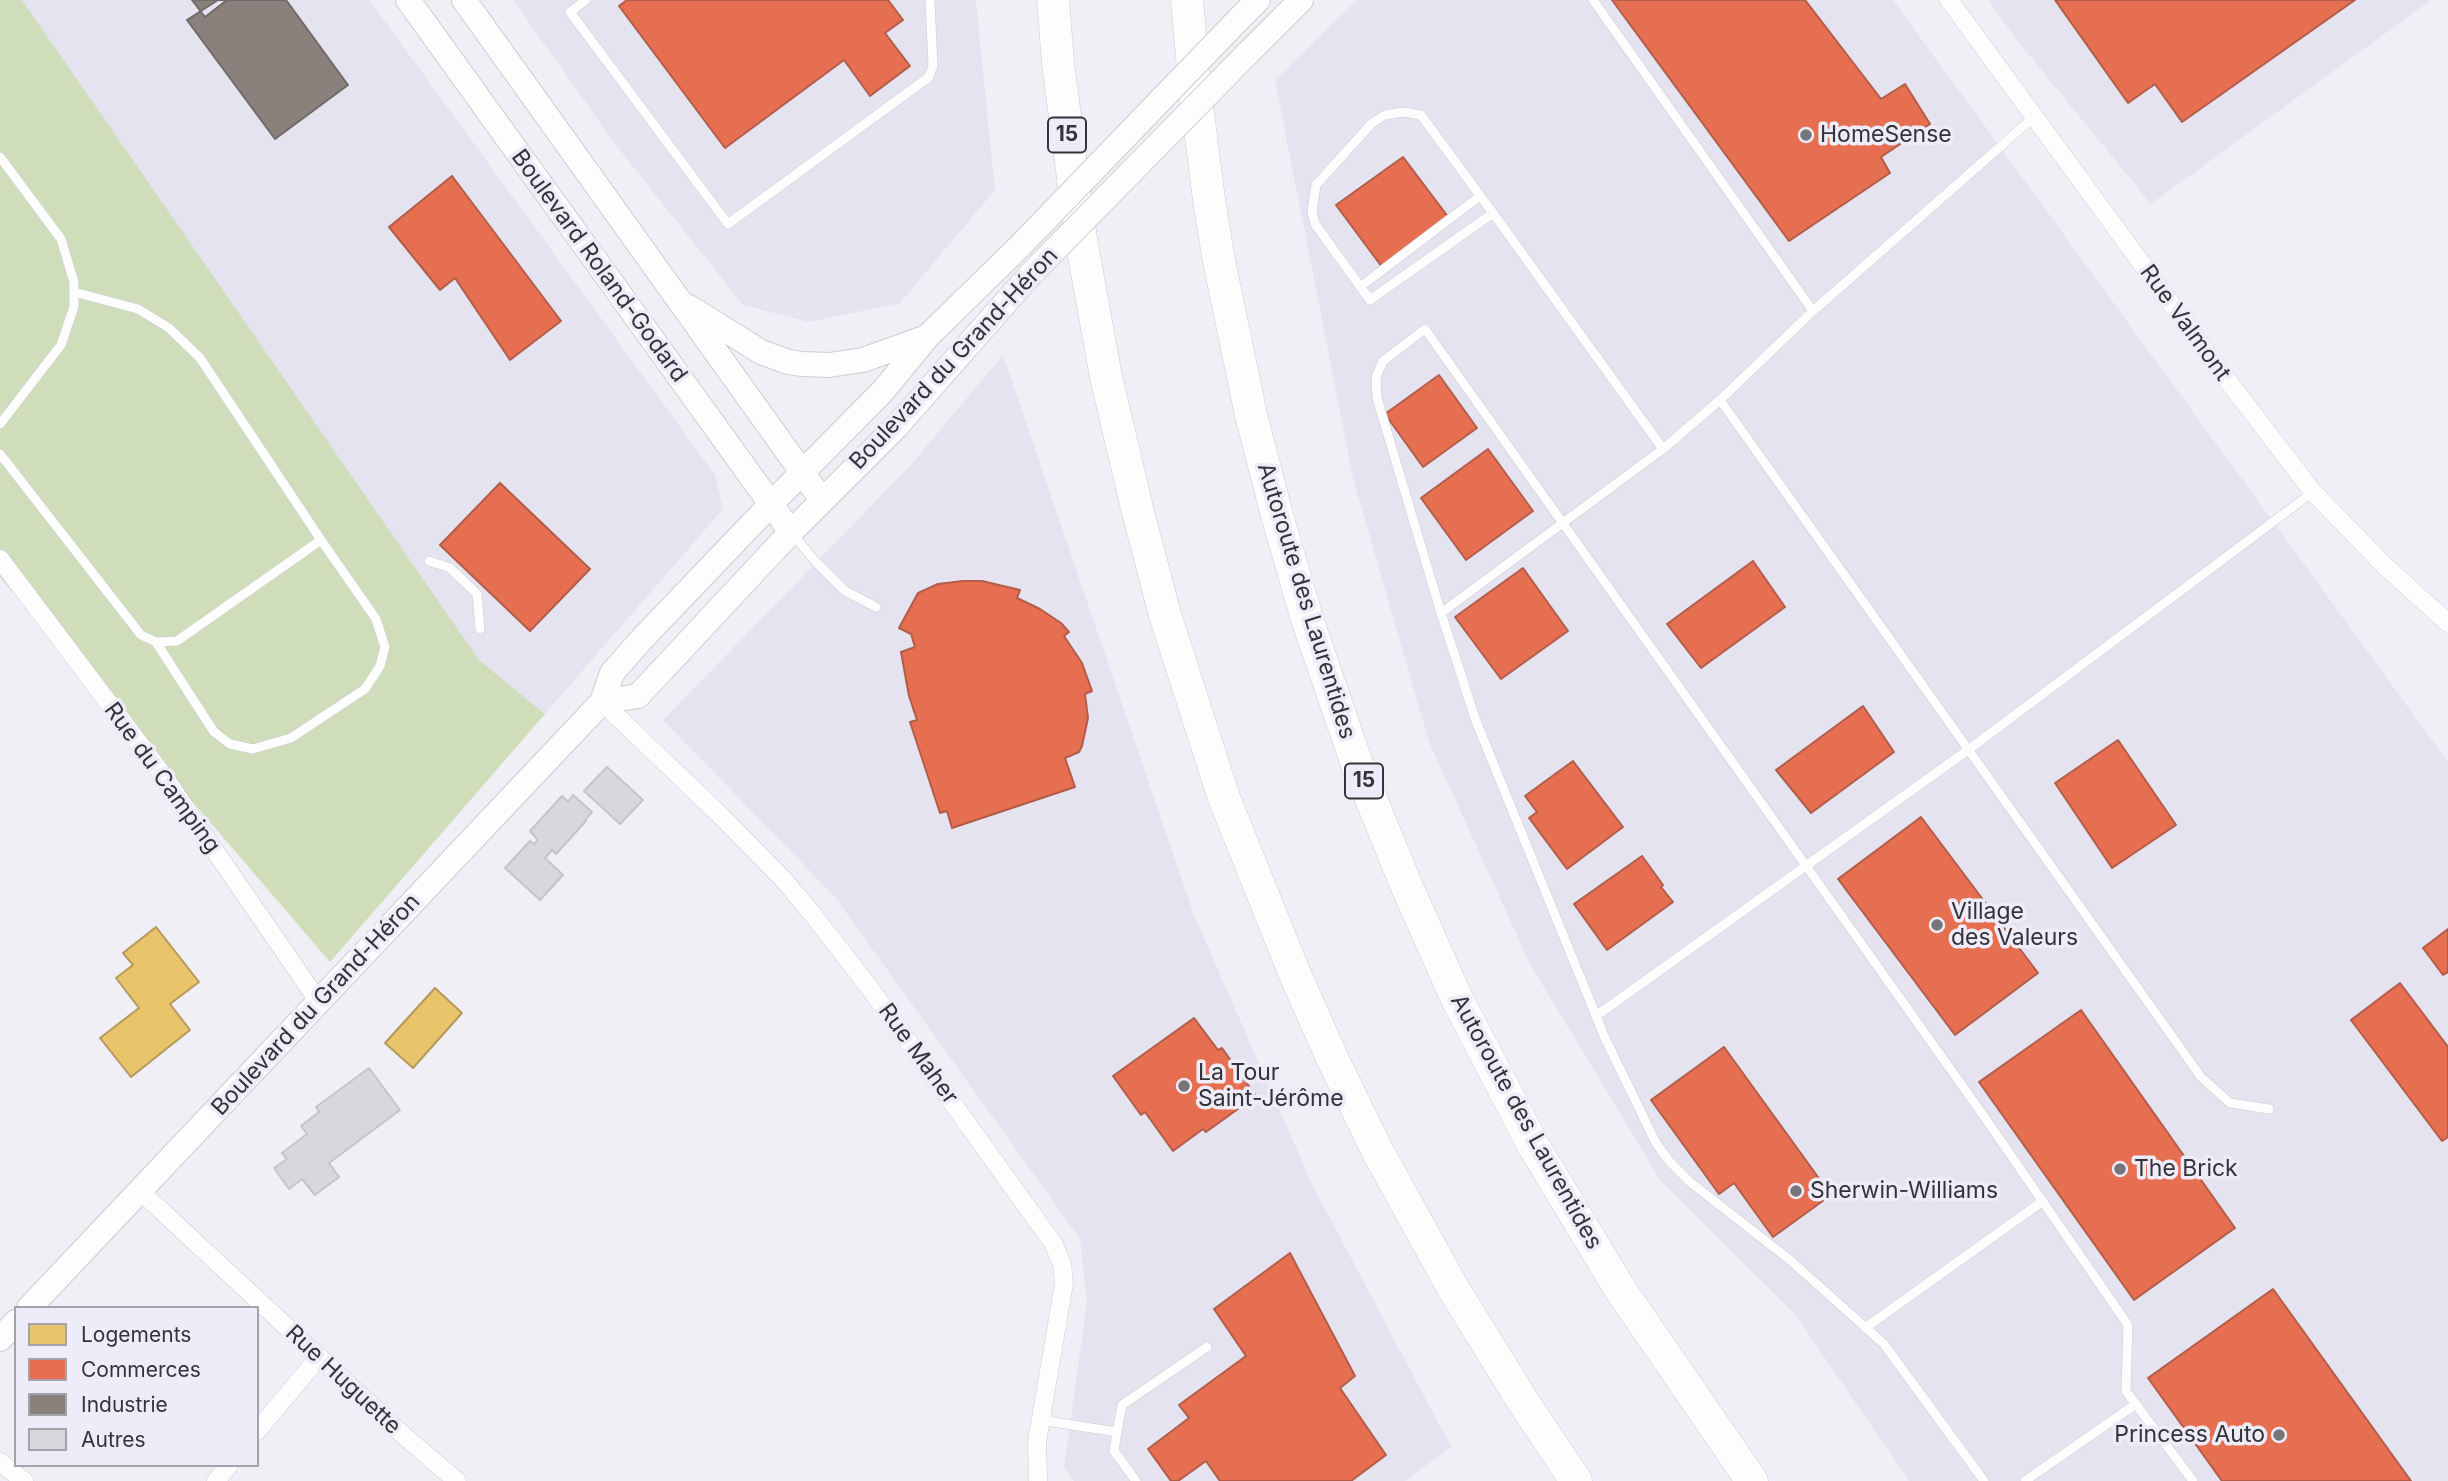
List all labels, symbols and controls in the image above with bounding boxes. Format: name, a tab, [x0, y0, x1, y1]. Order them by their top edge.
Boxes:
road number: 15	[1048, 118, 1086, 152]
place label: HomeSense	[1820, 121, 1952, 149]
marker: HomeSense	[1798, 127, 1814, 143]
street label: Boulevard Roland-Godard	[505, 144, 693, 388]
street label: Boulevard du Grand-Héron	[844, 243, 1064, 475]
street label: Rue Valmont	[2134, 260, 2236, 386]
street label: Autoroute des Laurentides	[1251, 460, 1361, 742]
street label: Rue du Camping	[98, 697, 226, 859]
road number: 15	[1345, 764, 1383, 798]
street label: Boulevard du Grand-Héron	[206, 889, 426, 1121]
place label: Village des Valeurs	[1951, 898, 2078, 952]
marker: Village des Valeurs	[1929, 917, 1945, 933]
street label: Autoroute des Laurentides	[1444, 990, 1608, 1254]
street label: Rue Maher	[872, 998, 964, 1110]
place label: La Tour Saint-Jérôme	[1198, 1059, 1344, 1113]
marker: La Tour Saint-Jérôme	[1176, 1078, 1192, 1094]
place label: The Brick	[2134, 1155, 2238, 1183]
marker: The Brick	[2112, 1161, 2128, 1177]
place label: Sherwin-Williams	[1810, 1177, 1998, 1205]
marker: Sherwin-Williams	[1788, 1183, 1804, 1199]
legend	[14, 1306, 259, 1467]
street label: Rue Huguette	[280, 1320, 406, 1440]
text: Logements	[81, 1322, 191, 1347]
text: Commerces	[81, 1357, 201, 1382]
text: Industrie	[81, 1392, 168, 1417]
place label: Princess Auto	[2114, 1421, 2265, 1449]
text: Autres	[81, 1427, 146, 1452]
marker: Princess Auto	[2271, 1427, 2287, 1443]

